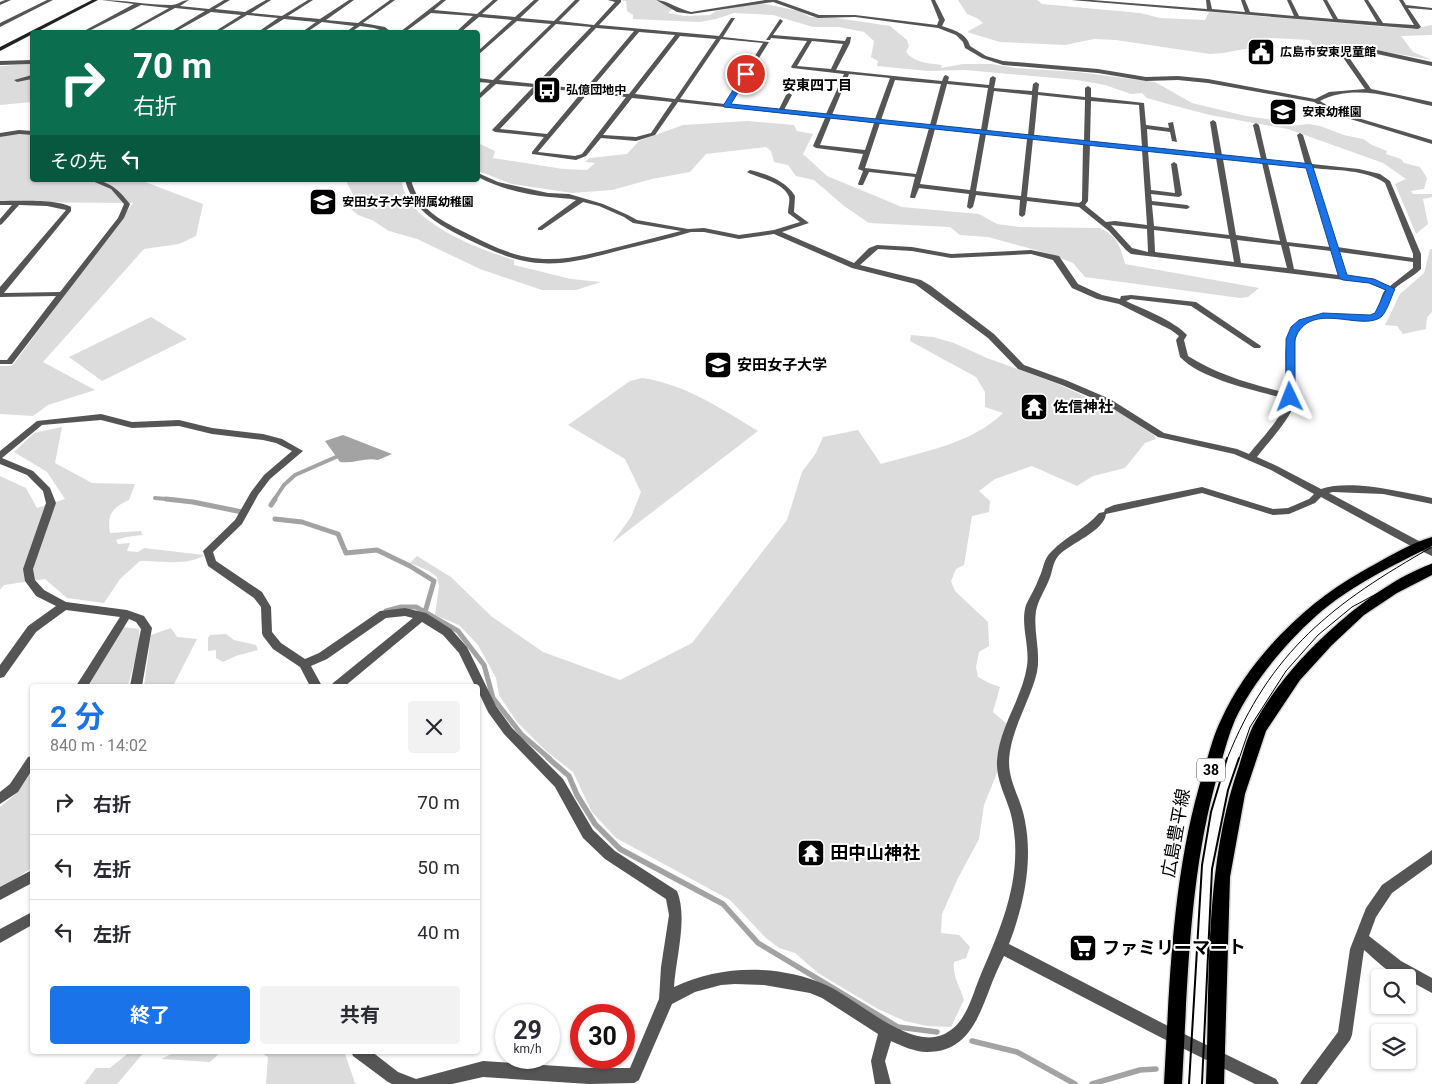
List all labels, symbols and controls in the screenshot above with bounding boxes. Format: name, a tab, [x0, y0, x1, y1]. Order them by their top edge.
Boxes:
public building icon: 広島市安東児童館	[1246, 37, 1276, 67]
place label: 広島市安東児童館	[1280, 45, 1376, 59]
text: 70 m	[133, 46, 212, 87]
icon: right	[50, 50, 115, 115]
pin	[725, 53, 767, 95]
icon: arrive	[732, 60, 760, 88]
bus stop icon: 弘億団地中	[532, 75, 562, 105]
district label: 安東四丁目	[782, 77, 852, 93]
place label: 弘億団地中	[566, 83, 626, 97]
text: 右折	[133, 94, 177, 119]
school or university icon: 安東幼稚園	[1268, 97, 1298, 127]
place label: 安東幼稚園	[1302, 105, 1362, 119]
icon: left	[117, 145, 145, 173]
text: その先	[50, 150, 107, 173]
school or university icon: 安田女子大学附属幼稚園	[308, 187, 338, 217]
place label: 安田女子大学附属幼稚園	[342, 195, 474, 209]
school or university icon: 安田女子大学	[703, 350, 733, 380]
place label: 安田女子大学	[737, 356, 827, 374]
position arrow	[1263, 370, 1315, 422]
temple icon: 佐信神社	[1019, 392, 1049, 422]
place label: 佐信神社	[1053, 398, 1113, 416]
text: 2 分	[50, 699, 105, 734]
button: close	[408, 701, 460, 753]
text: 840 m · 14:02	[50, 736, 147, 755]
road number: 38	[1197, 758, 1225, 782]
street label: 広島豊平線	[1157, 787, 1194, 879]
icon: right	[50, 788, 78, 816]
text: 70 m	[417, 791, 460, 814]
text: 右折	[93, 793, 131, 816]
temple icon: 田中山神社	[796, 838, 826, 868]
place label: 田中山神社	[830, 842, 920, 863]
icon: left	[50, 853, 78, 881]
text: 50 m	[417, 856, 460, 879]
text: 左折	[93, 858, 131, 881]
icon: left	[50, 918, 78, 946]
text: 40 m	[417, 921, 460, 944]
text: 左折	[93, 923, 131, 946]
supermarket icon: ファミリーマート	[1068, 933, 1098, 963]
place label: ファミリーマート	[1102, 937, 1246, 958]
map controls	[1371, 969, 1416, 1069]
button: search	[1371, 969, 1416, 1014]
button: 終了	[50, 986, 250, 1044]
button: 共有	[260, 986, 460, 1044]
speed limit sign: 30	[570, 1004, 635, 1069]
text: 29	[513, 1016, 542, 1045]
button: layers	[1371, 1024, 1416, 1069]
text: km/h	[513, 1042, 542, 1056]

